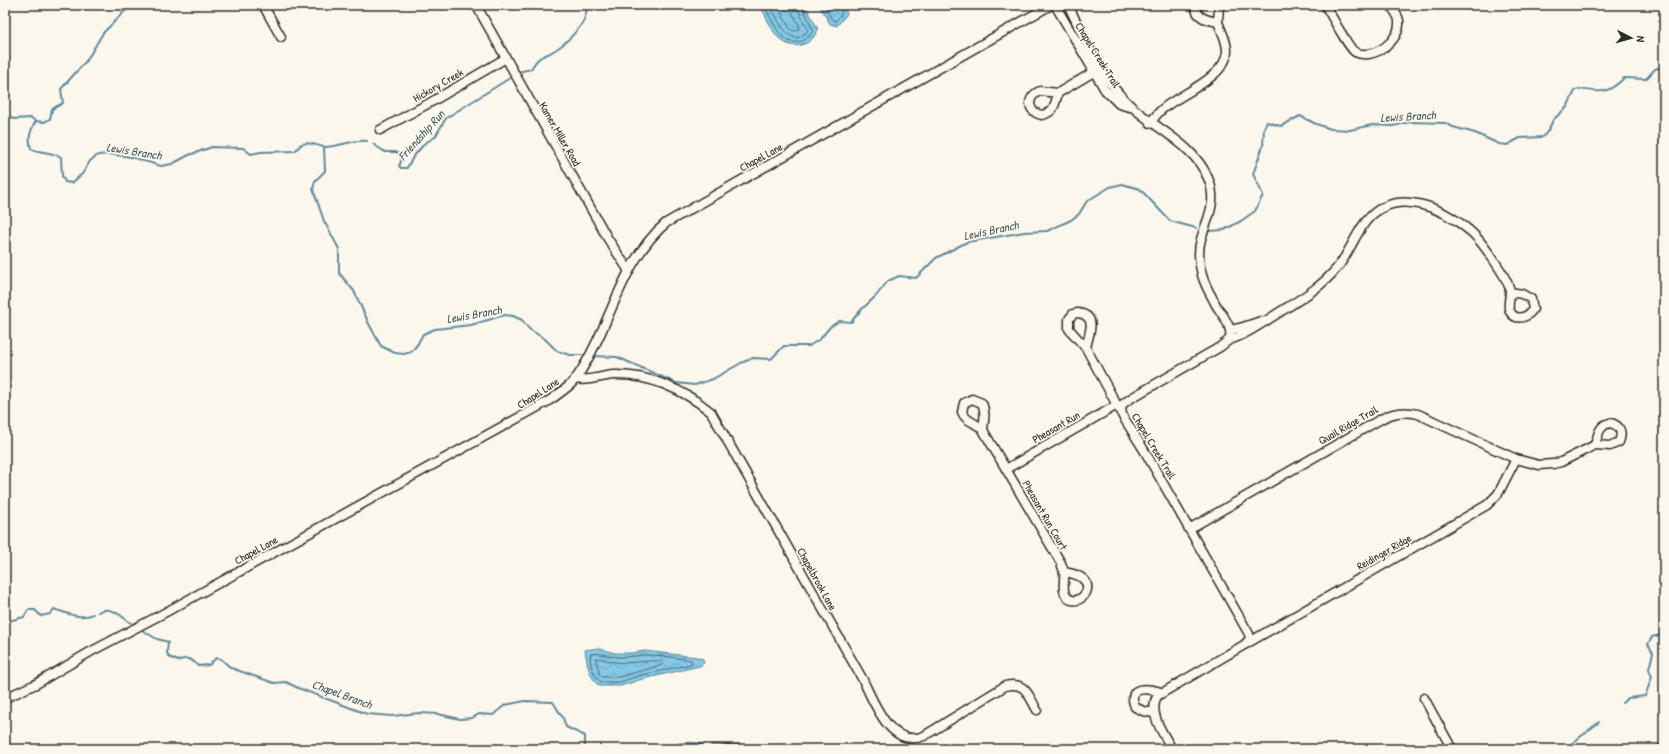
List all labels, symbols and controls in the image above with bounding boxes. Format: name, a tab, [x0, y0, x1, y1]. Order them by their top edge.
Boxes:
north arrow	[1611, 18, 1651, 58]
street label: Chapel Creek Trail	[1072, 20, 1124, 90]
text: N	[1634, 35, 1648, 43]
street label: Hickory Creek	[410, 65, 466, 105]
street label: Kamer Miller Road	[536, 99, 584, 169]
water label: Friendship Run	[394, 105, 449, 164]
water label: Lewis Branch	[1380, 106, 1437, 126]
water label: Lewis Branch	[105, 138, 164, 164]
street label: Chapel Lane	[737, 139, 786, 175]
water label: Lewis Branch	[962, 216, 1021, 244]
water label: Lewis Branch	[445, 301, 504, 327]
street label: Chapel Lane	[514, 374, 562, 412]
street label: Quail Ridge Trail	[1316, 402, 1380, 448]
street label: Pheasant Run	[1030, 408, 1082, 446]
street label: Chapel Creek Trail	[1129, 410, 1179, 482]
street label: Pheasant Run Court	[1019, 478, 1071, 553]
street label: Reidinger Ridge	[1354, 530, 1414, 573]
street label: Chapel Lane	[232, 532, 281, 568]
street label: Chapelbrook Lane	[794, 545, 840, 613]
water label: Chapel Branch	[310, 675, 375, 713]

